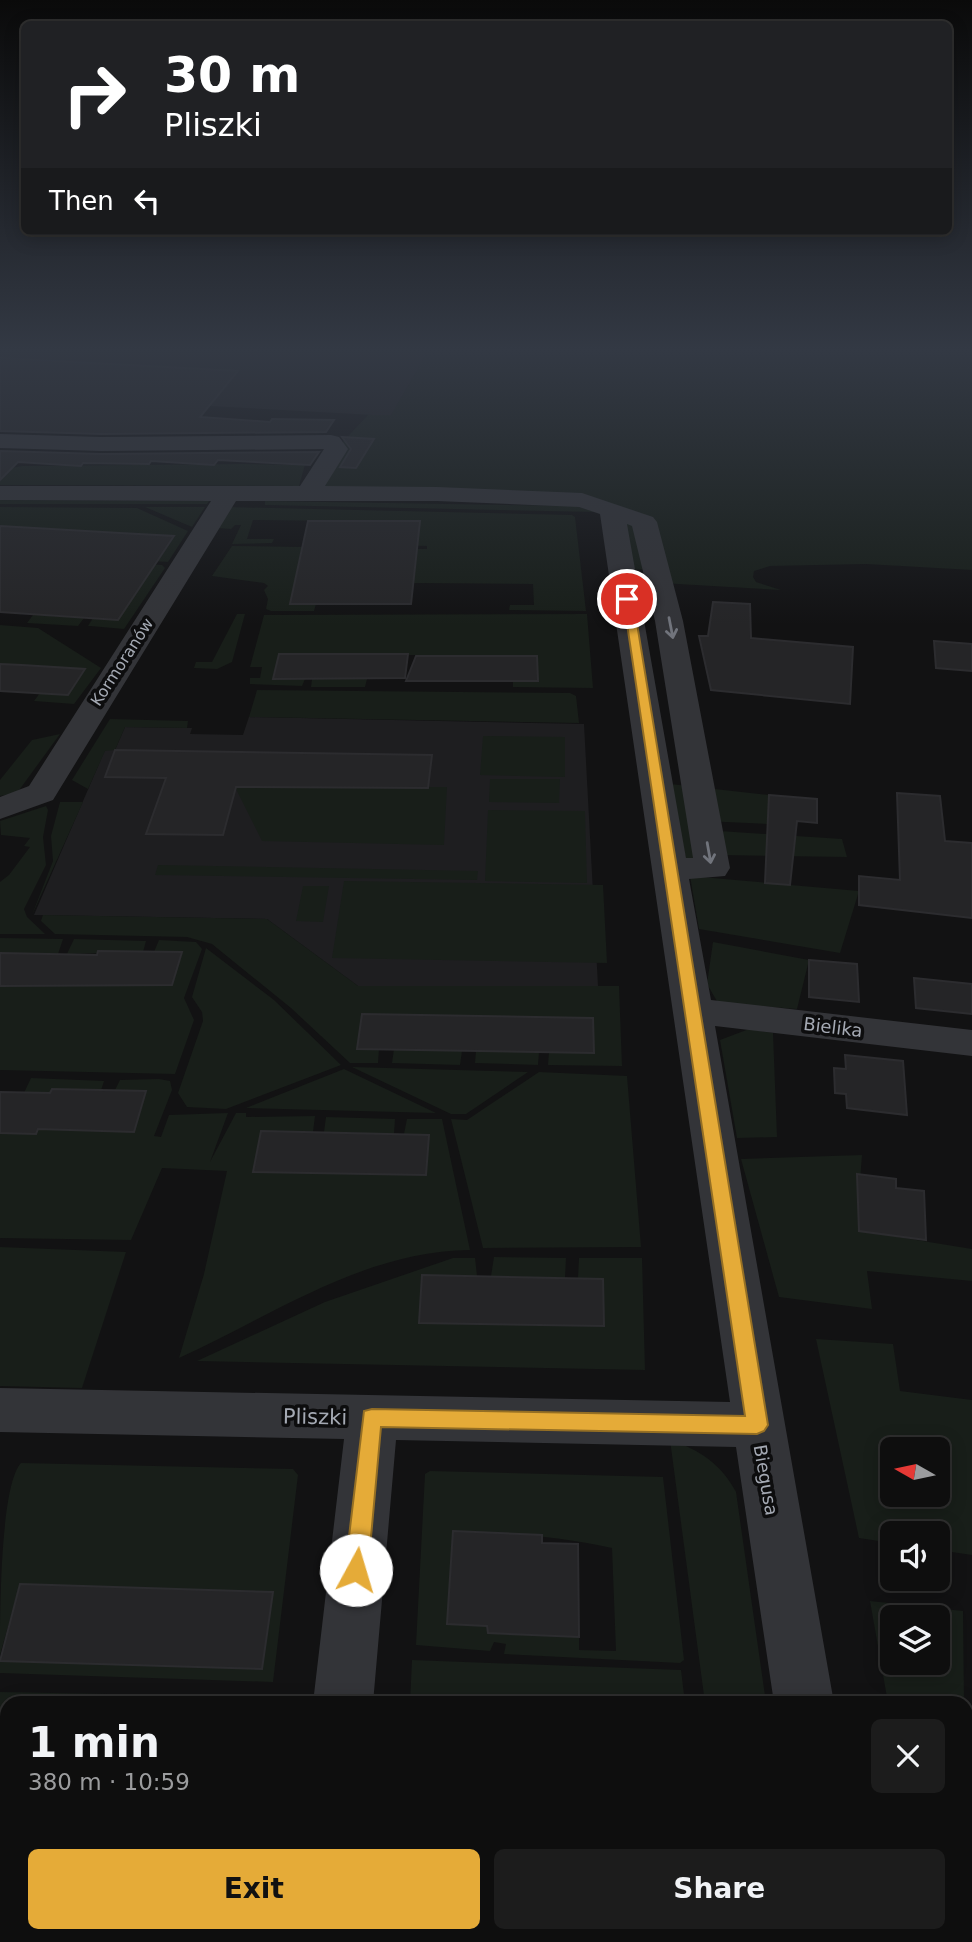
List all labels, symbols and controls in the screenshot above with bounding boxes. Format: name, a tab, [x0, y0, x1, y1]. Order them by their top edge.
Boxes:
text: 30 m	[164, 47, 300, 104]
icon: right	[49, 49, 140, 140]
text: Pliszki	[164, 106, 262, 144]
icon: left	[128, 182, 166, 220]
text: Then	[49, 186, 114, 216]
pin	[597, 569, 657, 629]
icon: arrive	[608, 580, 646, 618]
street label: Kormoranów	[87, 615, 157, 709]
one-way arrow	[664, 616, 678, 639]
one-way arrow	[703, 841, 716, 864]
street label: Bielika	[802, 1013, 864, 1041]
street label: Pliszki	[283, 1404, 347, 1430]
north arrow	[880, 1437, 950, 1507]
map controls	[880, 1437, 950, 1675]
street label: Biegusa	[749, 1443, 783, 1517]
button: sound	[880, 1521, 950, 1591]
position arrow	[319, 1533, 393, 1607]
button: layers	[880, 1605, 950, 1675]
text: 1 min	[28, 1718, 160, 1767]
button: close	[871, 1719, 945, 1793]
text: 380 m · 10:59	[28, 1769, 190, 1795]
button: Exit	[28, 1849, 480, 1929]
button: Share	[494, 1849, 945, 1929]

